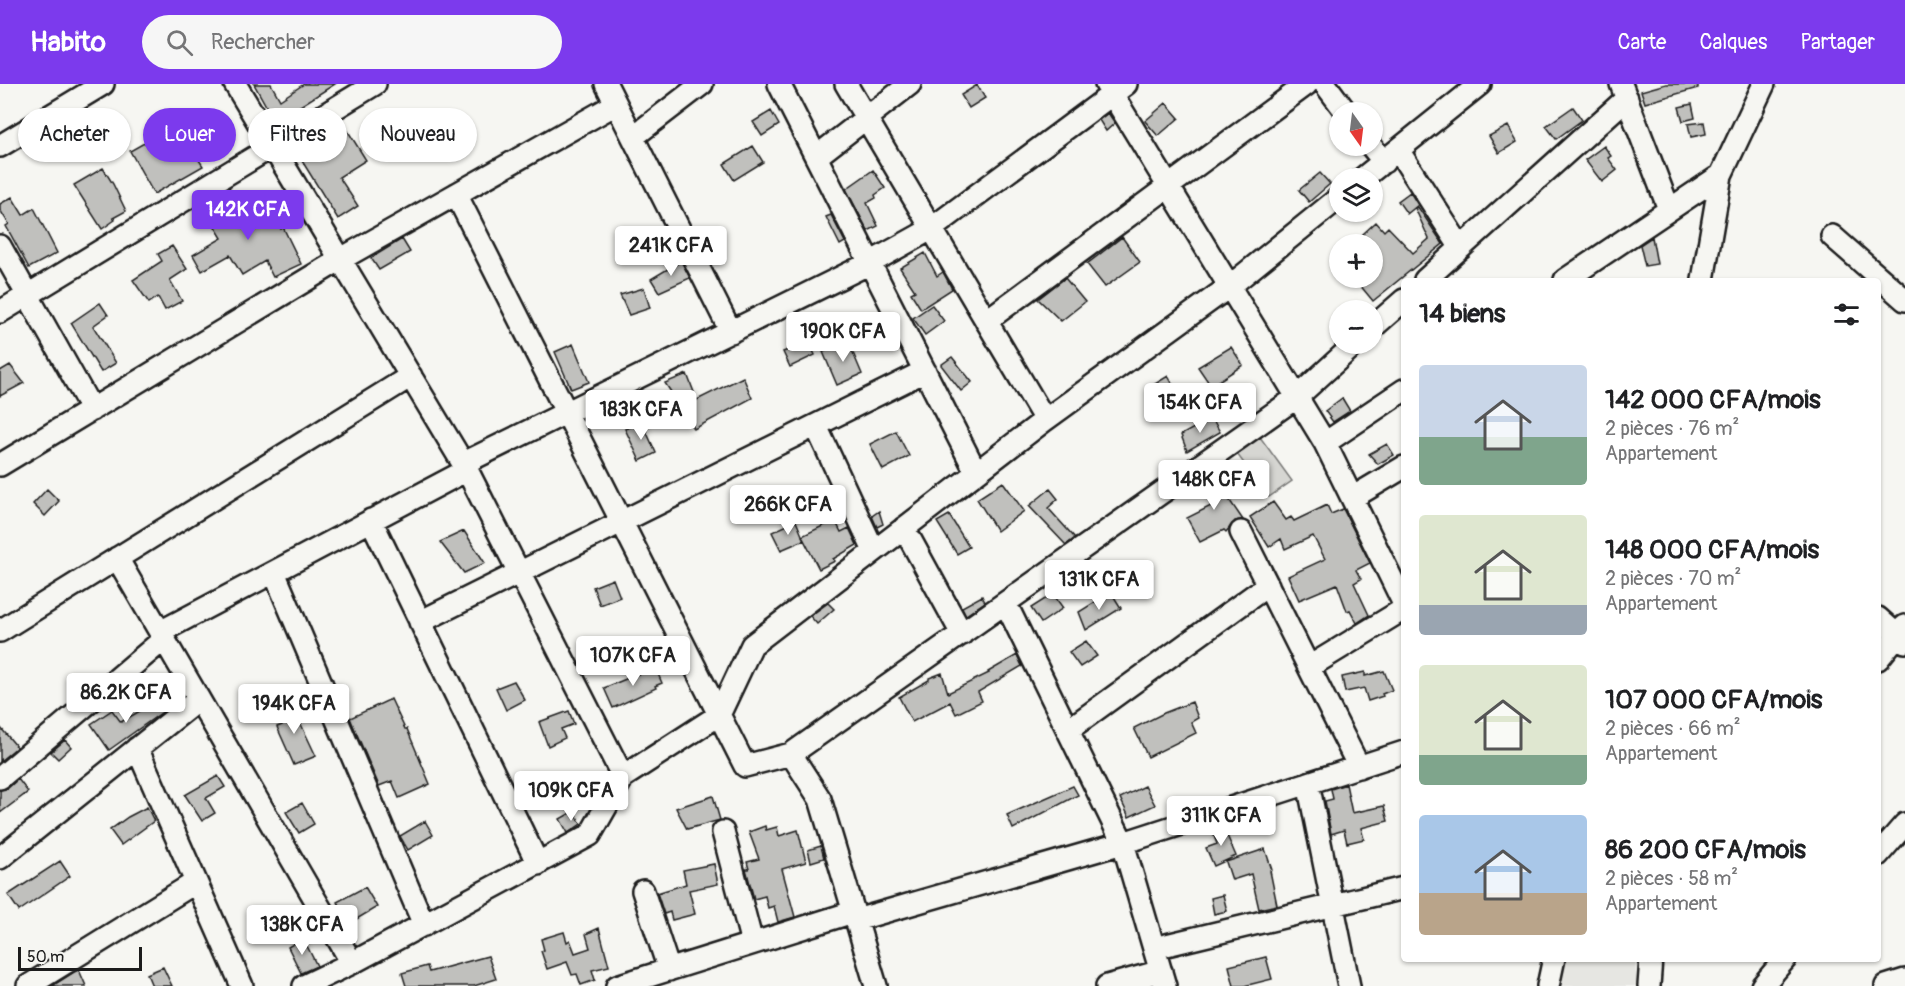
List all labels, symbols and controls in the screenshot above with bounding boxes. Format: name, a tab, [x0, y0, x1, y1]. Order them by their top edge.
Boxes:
search box	[142, 15, 562, 69]
text: Habito	[30, 25, 106, 60]
icon: search	[163, 26, 196, 59]
text: Rechercher	[211, 28, 315, 56]
text: Carte	[1617, 29, 1666, 56]
text: Calques	[1699, 29, 1767, 56]
text: Partager	[1800, 29, 1875, 56]
north arrow	[1329, 102, 1383, 156]
map controls	[1329, 102, 1383, 354]
chip: Acheter	[18, 108, 131, 162]
chip: Louer	[143, 108, 236, 162]
chip: Filtres	[248, 108, 347, 162]
chip: Nouveau	[359, 108, 477, 162]
button: layers	[1329, 168, 1383, 222]
pin: 142K CFA	[186, 190, 310, 241]
text: 142K CFA	[206, 197, 290, 222]
pin: 241K CFA	[609, 226, 733, 277]
text: 241K CFA	[629, 233, 713, 258]
button: +	[1329, 234, 1383, 288]
text: 14 biens	[1419, 298, 1505, 330]
icon: filters	[1830, 298, 1863, 331]
button: −	[1329, 300, 1383, 354]
pin: 190K CFA	[781, 312, 905, 363]
text: 190K CFA	[800, 319, 886, 344]
pin: 154K CFA	[1138, 383, 1262, 434]
text: 142 000 CFA/mois	[1605, 384, 1821, 416]
icon: home	[1467, 389, 1539, 461]
pin: 183K CFA	[579, 390, 703, 441]
text: 154K CFA	[1158, 390, 1242, 415]
text: 183K CFA	[600, 397, 682, 422]
text: 2 pièces · 76 m²	[1605, 416, 1739, 441]
text: Appartement	[1605, 441, 1717, 466]
pin: 148K CFA	[1152, 460, 1276, 511]
text: 148K CFA	[1172, 467, 1256, 492]
pin: 266K CFA	[726, 485, 850, 536]
text: 266K CFA	[744, 492, 832, 517]
text: 148 000 CFA/mois	[1605, 534, 1819, 566]
icon: home	[1467, 539, 1539, 611]
pin: 131K CFA	[1037, 560, 1161, 611]
text: 2 pièces · 70 m²	[1605, 566, 1741, 591]
text: 131K CFA	[1059, 567, 1139, 592]
text: Appartement	[1605, 591, 1717, 616]
pin: 107K CFA	[571, 636, 695, 687]
text: 107K CFA	[590, 643, 676, 668]
pin: 86.2K CFA	[57, 673, 195, 724]
text: 86.2K CFA	[80, 680, 172, 705]
pin: 194K CFA	[232, 684, 356, 735]
text: 107 000 CFA/mois	[1605, 684, 1822, 716]
icon: home	[1467, 689, 1539, 761]
text: 194K CFA	[252, 691, 336, 716]
text: 2 pièces · 66 m²	[1605, 716, 1741, 741]
text: Appartement	[1605, 741, 1717, 766]
pin: 109K CFA	[509, 771, 633, 822]
text: 109K CFA	[528, 778, 614, 803]
pin: 311K CFA	[1159, 796, 1283, 847]
text: 311K CFA	[1181, 803, 1261, 828]
text: 86 200 CFA/mois	[1605, 834, 1806, 866]
icon: home	[1467, 839, 1539, 911]
text: 2 pièces · 58 m²	[1605, 866, 1738, 891]
text: Appartement	[1605, 891, 1717, 916]
pin: 138K CFA	[240, 905, 364, 956]
text: 138K CFA	[261, 912, 343, 937]
scale bar	[18, 944, 142, 972]
text: 50 m	[27, 947, 64, 967]

